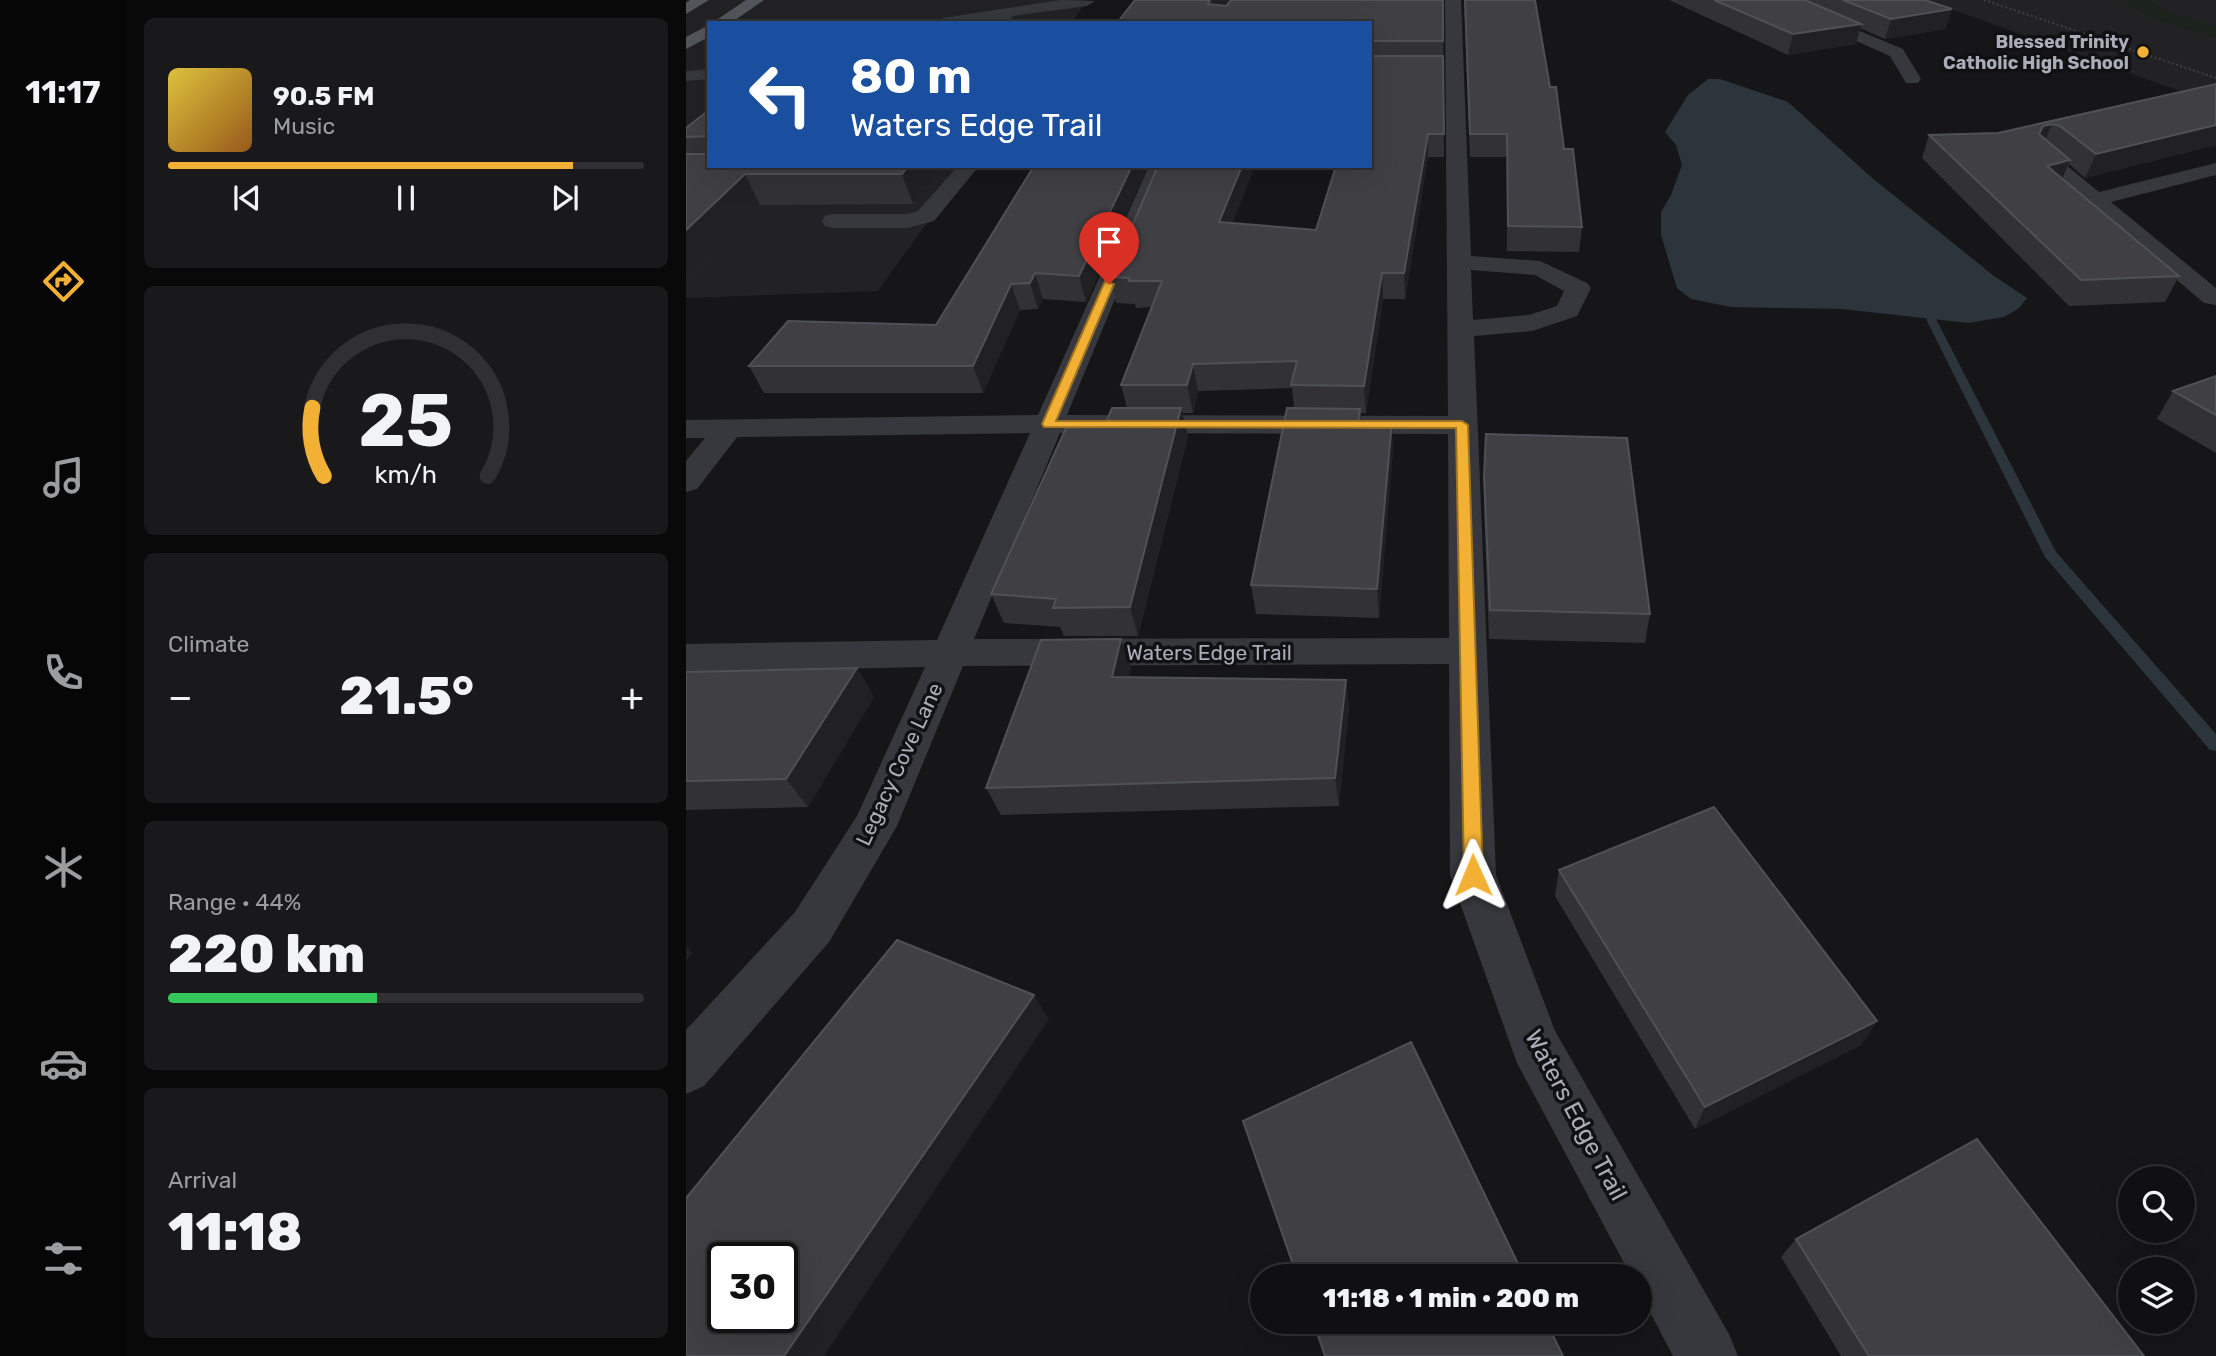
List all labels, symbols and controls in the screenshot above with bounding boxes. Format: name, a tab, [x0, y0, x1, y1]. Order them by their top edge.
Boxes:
place label: Blessed Trinity Catholic High School	[1943, 31, 2129, 74]
marker: Blessed Trinity Catholic High School	[2135, 44, 2151, 60]
text: 80 m	[850, 47, 972, 105]
icon: left	[735, 49, 826, 140]
text: 11:17	[25, 73, 101, 111]
text: 90.5 FM	[273, 81, 374, 112]
text: Waters Edge Trail	[850, 106, 1103, 144]
text: Music	[273, 112, 335, 140]
icon: previous	[228, 179, 266, 217]
icon: pause	[387, 179, 425, 217]
icon: next	[546, 179, 584, 217]
pin	[1079, 212, 1139, 284]
icon: arrive	[1090, 223, 1128, 261]
icon: directions	[39, 257, 88, 306]
text: 25	[359, 379, 453, 465]
icon: music	[39, 453, 88, 502]
text: km/h	[375, 460, 437, 489]
text: Climate	[168, 630, 249, 658]
street label: Waters Edge Trail	[1126, 640, 1292, 665]
icon: phone	[39, 648, 88, 697]
text: 21.5°	[339, 665, 474, 727]
text: −	[168, 674, 193, 720]
text: +	[620, 674, 644, 720]
street label: Legacy Cove Lane	[850, 679, 948, 849]
position arrow	[1436, 838, 1510, 912]
icon: climate	[39, 843, 88, 892]
text: Range · 44%	[168, 888, 301, 916]
text: 220 km	[168, 923, 365, 985]
street label: Waters Edge Trail	[1519, 1025, 1633, 1205]
icon: car	[39, 1039, 88, 1088]
text: Arrival	[168, 1166, 237, 1194]
map controls	[2118, 1166, 2195, 1334]
button: search	[2118, 1166, 2195, 1243]
text: 11:18	[168, 1201, 302, 1263]
icon: filters	[39, 1234, 88, 1283]
speed limit sign: 30	[707, 1242, 798, 1333]
button: layers	[2118, 1257, 2195, 1334]
text: 11:18 · 1 min · 200 m	[1323, 1283, 1579, 1314]

